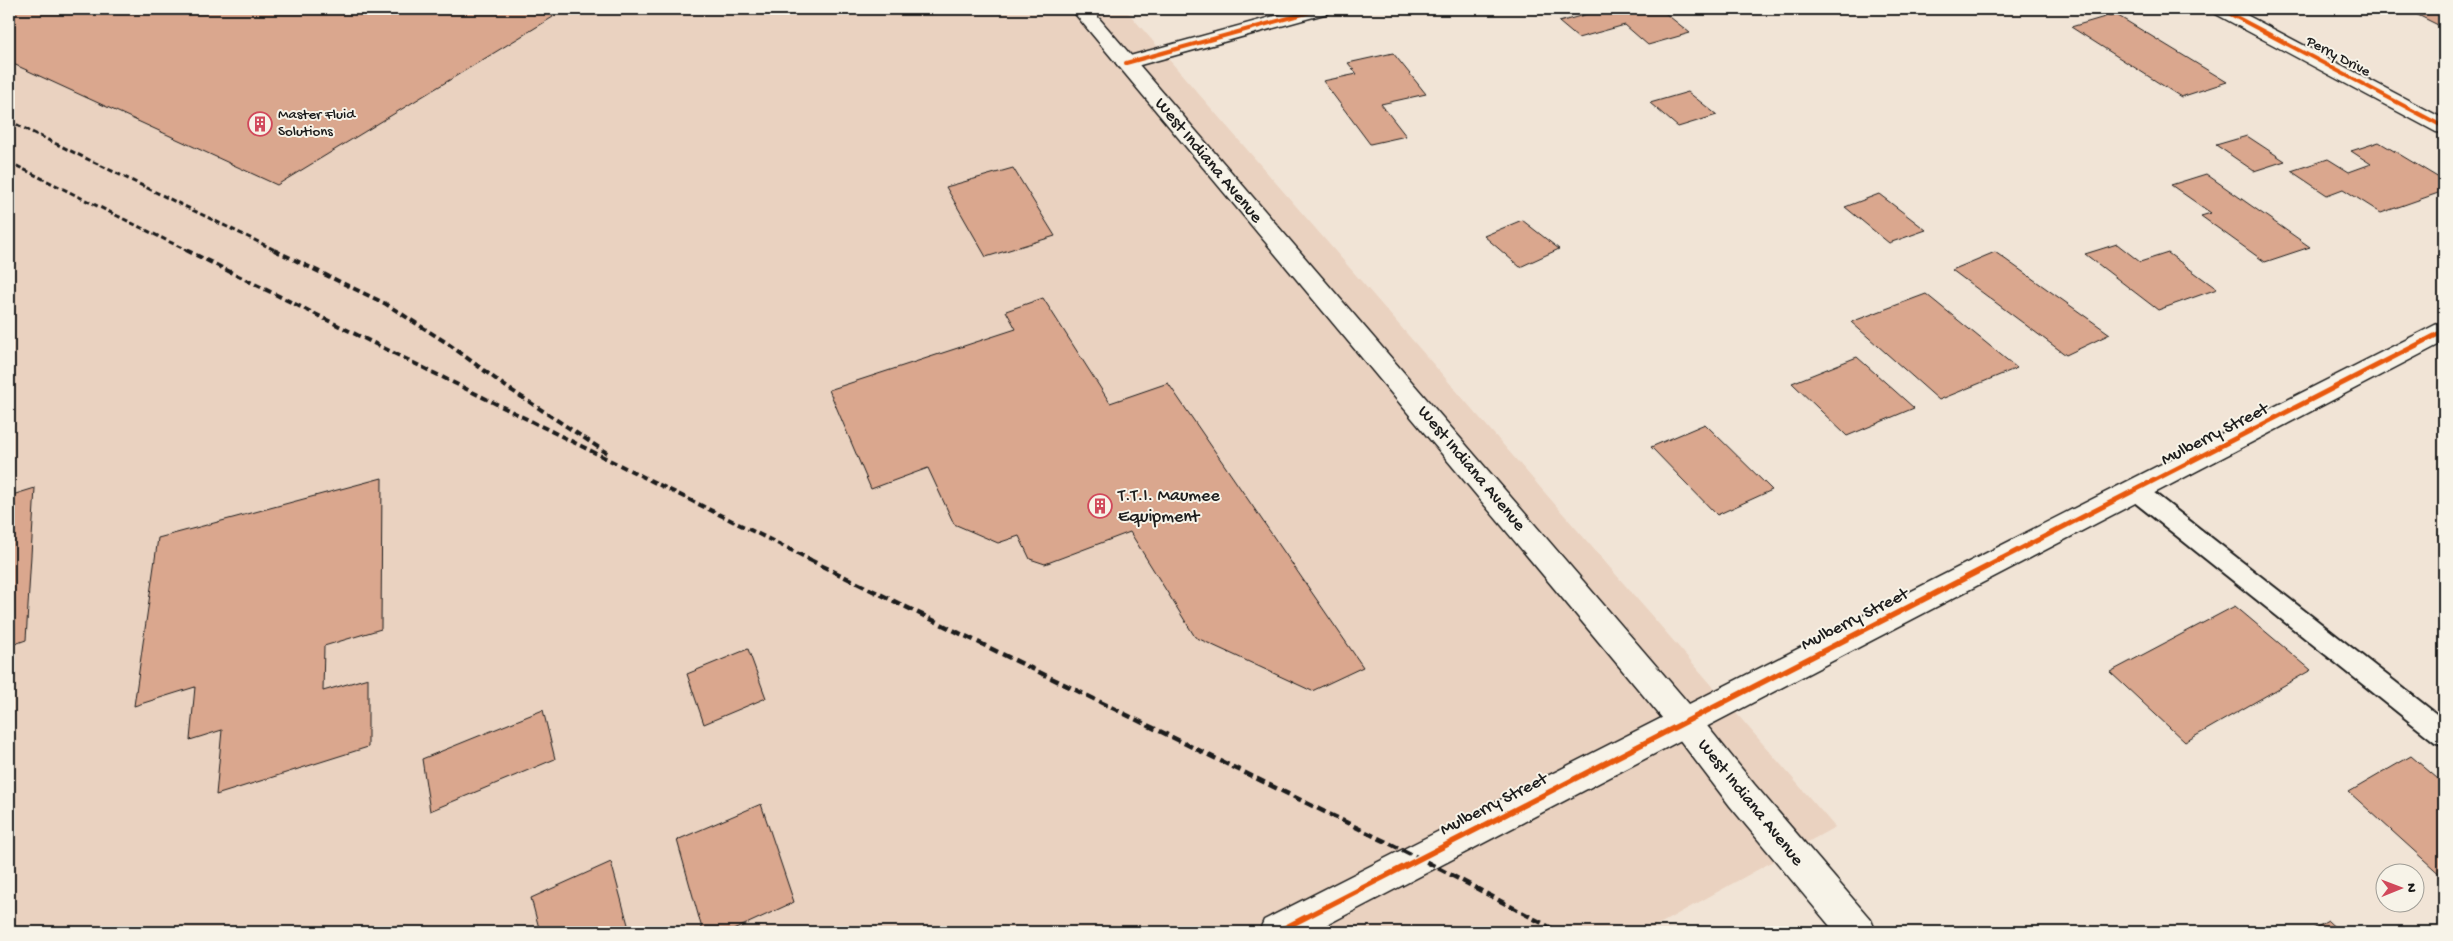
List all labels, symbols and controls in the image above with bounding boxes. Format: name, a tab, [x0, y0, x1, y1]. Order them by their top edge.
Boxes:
street label: Perry Drive	[2302, 32, 2373, 82]
street label: West Indiana Avenue	[1149, 94, 1267, 228]
place label: Master Fluid Solutions	[278, 106, 356, 141]
building icon: Master Fluid Solutions	[247, 111, 273, 137]
street label: Mulberry Street	[2158, 398, 2274, 471]
street label: West Indiana Avenue	[1412, 402, 1530, 536]
place label: T.T.I. Maumee Equipment	[1117, 486, 1220, 528]
building icon: T.T.I. Maumee Equipment	[1087, 493, 1113, 519]
street label: Mulberry Street	[1798, 583, 1914, 656]
street label: West Indiana Avenue	[1692, 735, 1808, 871]
street label: Mulberry Street	[1437, 768, 1553, 841]
north arrow	[2376, 864, 2426, 914]
text: N	[2402, 883, 2419, 893]

